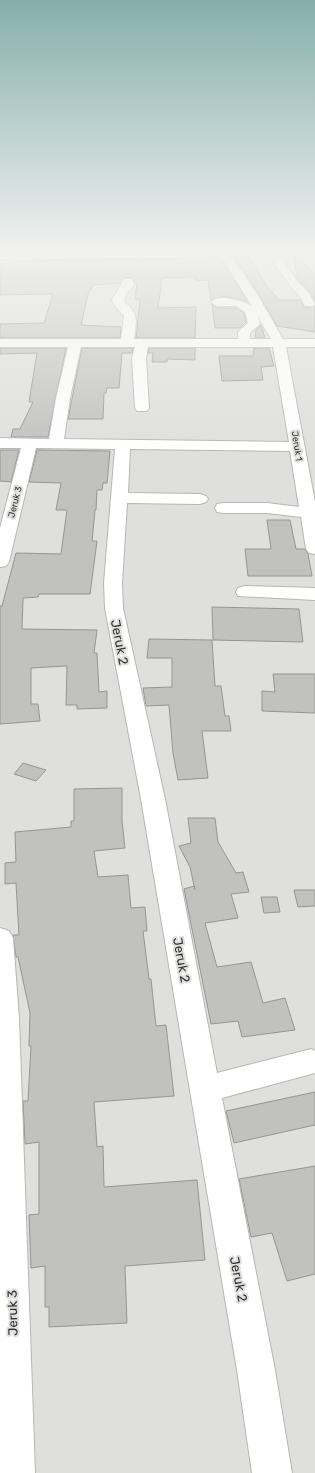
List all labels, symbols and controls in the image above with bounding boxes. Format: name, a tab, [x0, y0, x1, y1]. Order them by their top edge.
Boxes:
street label: Jeruk 1	[290, 430, 304, 462]
street label: Jeruk 3	[6, 485, 24, 519]
street label: Jeruk 2	[108, 618, 131, 666]
street label: Jeruk 2	[170, 936, 193, 984]
street label: Jeruk 2	[227, 1255, 250, 1303]
street label: Jeruk 3	[5, 1290, 20, 1336]

